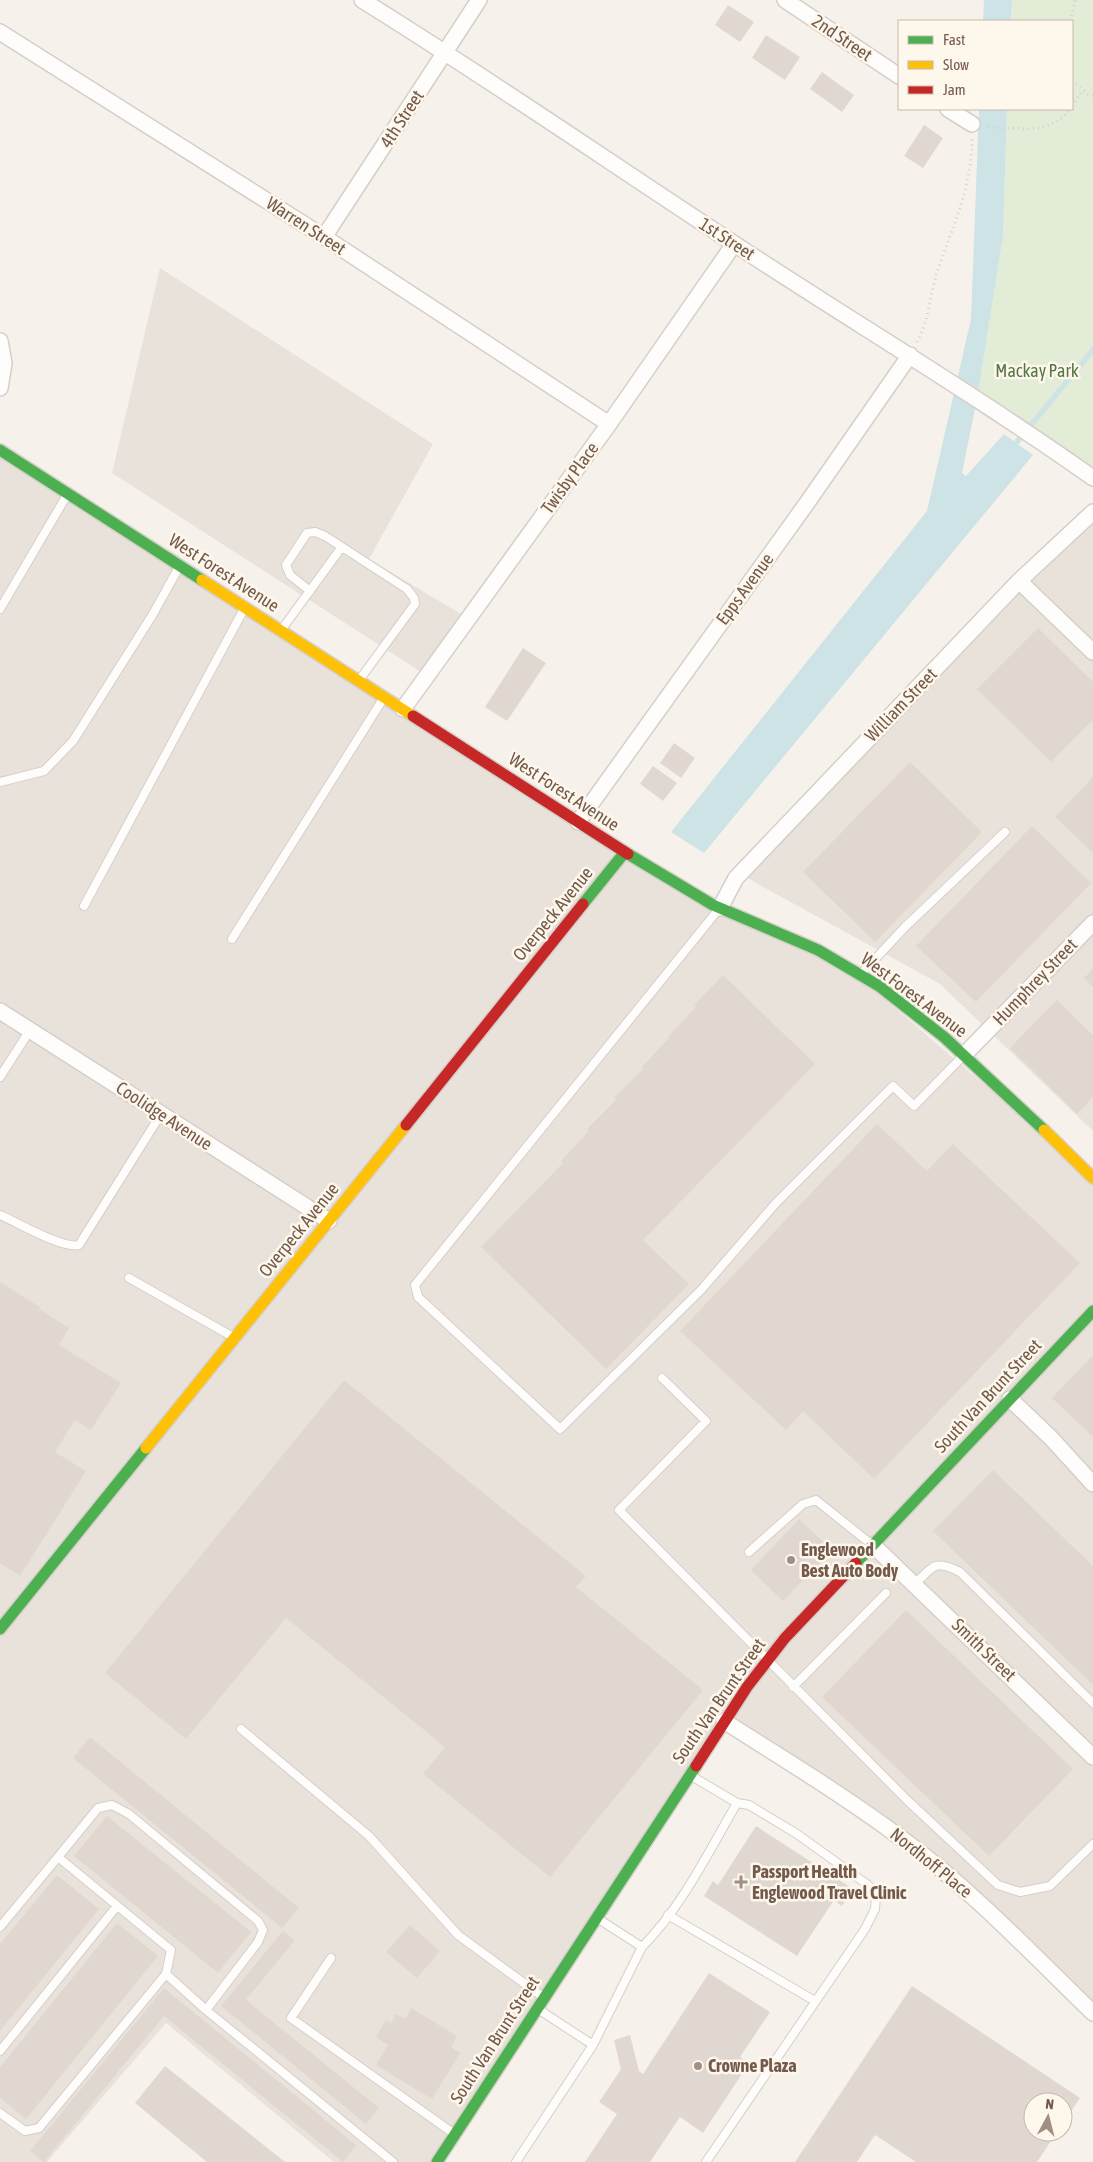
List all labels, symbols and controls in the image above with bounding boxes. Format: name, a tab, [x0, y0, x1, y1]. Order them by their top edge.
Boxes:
street label: 2nd Street	[808, 10, 876, 65]
legend	[898, 20, 1073, 110]
text: Fast	[943, 31, 965, 48]
text: Slow	[943, 56, 969, 73]
text: Jam	[943, 81, 966, 98]
street label: 4th Street	[375, 86, 428, 151]
street label: Warren Street	[263, 192, 350, 259]
street label: 1st Street	[696, 213, 759, 264]
park label: Mackay Park	[995, 360, 1079, 381]
street label: Twisby Place	[537, 438, 603, 518]
street label: West Forest Avenue	[165, 529, 283, 616]
street label: Epps Avenue	[712, 549, 778, 629]
street label: William Street	[860, 663, 941, 746]
street label: West Forest Avenue	[505, 748, 623, 835]
street label: Overpeck Avenue	[508, 863, 597, 965]
street label: Humphrey Street	[988, 934, 1081, 1029]
street label: West Forest Avenue	[857, 948, 971, 1041]
street label: Coolidge Avenue	[112, 1077, 216, 1154]
street label: Overpeck Avenue	[254, 1179, 343, 1281]
street label: South Van Brunt Street	[930, 1335, 1046, 1457]
place label: Englewood Best Auto Body	[801, 1539, 899, 1581]
marker: Englewood Best Auto Body	[785, 1554, 797, 1566]
street label: Smith Street	[948, 1614, 1021, 1685]
street label: South Van Brunt Street	[668, 1634, 769, 1767]
street label: Nordhoff Place	[886, 1823, 976, 1902]
place label: Passport Health Englewood Travel Clinic	[752, 1861, 907, 1903]
marker: Passport Health Englewood Travel Clinic	[734, 1875, 748, 1889]
street label: South Van Brunt Street	[446, 1972, 544, 2107]
place label: Crowne Plaza	[708, 2055, 797, 2076]
marker: Crowne Plaza	[692, 2060, 704, 2072]
north arrow	[1023, 2092, 1073, 2142]
text: N	[1045, 2096, 1055, 2113]

